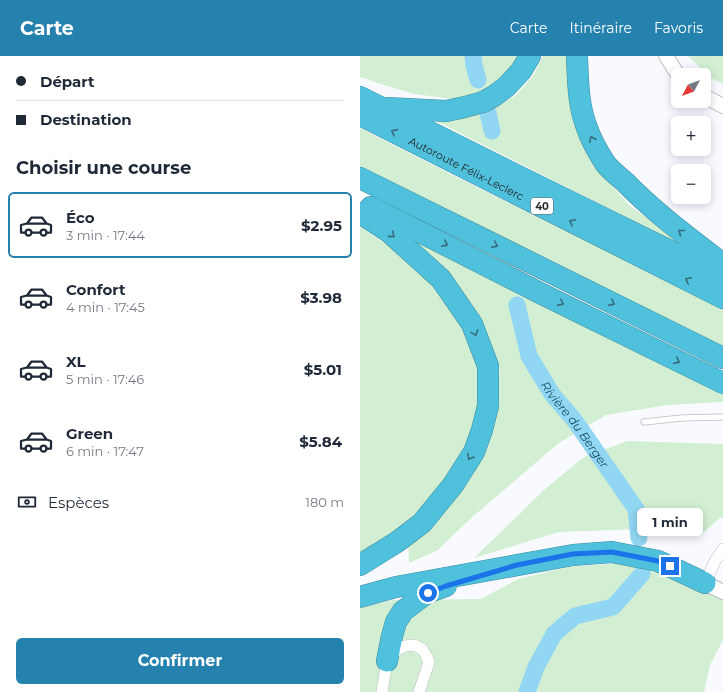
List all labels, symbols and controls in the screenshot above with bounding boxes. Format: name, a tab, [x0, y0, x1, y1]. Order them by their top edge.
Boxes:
text: Carte	[20, 17, 74, 40]
text: Carte	[510, 19, 547, 37]
text: Itinéraire	[569, 19, 632, 37]
text: Favoris	[654, 19, 703, 37]
north arrow	[671, 68, 711, 108]
map controls	[671, 68, 711, 204]
text: Départ	[40, 72, 95, 91]
text: Destination	[40, 110, 132, 129]
button: +	[671, 116, 711, 156]
one-way arrow	[390, 129, 398, 136]
street label: Autoroute Félix-Leclerc	[406, 134, 526, 203]
one-way arrow	[589, 136, 597, 143]
text: Choisir une course	[16, 157, 191, 179]
button: −	[671, 164, 711, 204]
road number: 40	[531, 198, 553, 214]
icon: car	[18, 207, 54, 243]
text: Éco	[66, 208, 95, 227]
text: $2.95	[301, 216, 342, 235]
one-way arrow	[569, 219, 576, 227]
text: 3 min · 17:44	[66, 227, 145, 243]
one-way arrow	[679, 229, 686, 236]
one-way arrow	[387, 231, 394, 238]
one-way arrow	[441, 239, 448, 247]
one-way arrow	[491, 240, 499, 248]
one-way arrow	[685, 277, 692, 285]
icon: car	[18, 279, 54, 315]
text: Confort	[66, 280, 126, 299]
text: $3.98	[300, 288, 342, 307]
one-way arrow	[557, 298, 564, 306]
one-way arrow	[607, 298, 615, 306]
text: 4 min · 17:45	[66, 299, 145, 315]
one-way arrow	[471, 329, 479, 336]
icon: car	[18, 351, 54, 387]
text: XL	[66, 352, 85, 371]
one-way arrow	[673, 356, 681, 363]
text: $5.01	[304, 360, 342, 379]
text: 5 min · 17:46	[66, 371, 144, 387]
water label: Rivière du Berger	[538, 378, 613, 471]
icon: car	[18, 423, 54, 459]
text: Green	[66, 424, 113, 443]
text: $5.84	[299, 432, 342, 451]
text: 6 min · 17:47	[66, 443, 144, 459]
one-way arrow	[468, 453, 475, 460]
icon: cash	[16, 491, 38, 513]
text: Espèces	[48, 493, 109, 512]
text: 180 m	[305, 494, 344, 510]
callout: 1 min	[637, 508, 703, 536]
text: 1 min	[652, 514, 688, 530]
route end	[661, 557, 679, 575]
route start	[419, 584, 437, 602]
button: Confirmer	[16, 638, 344, 684]

